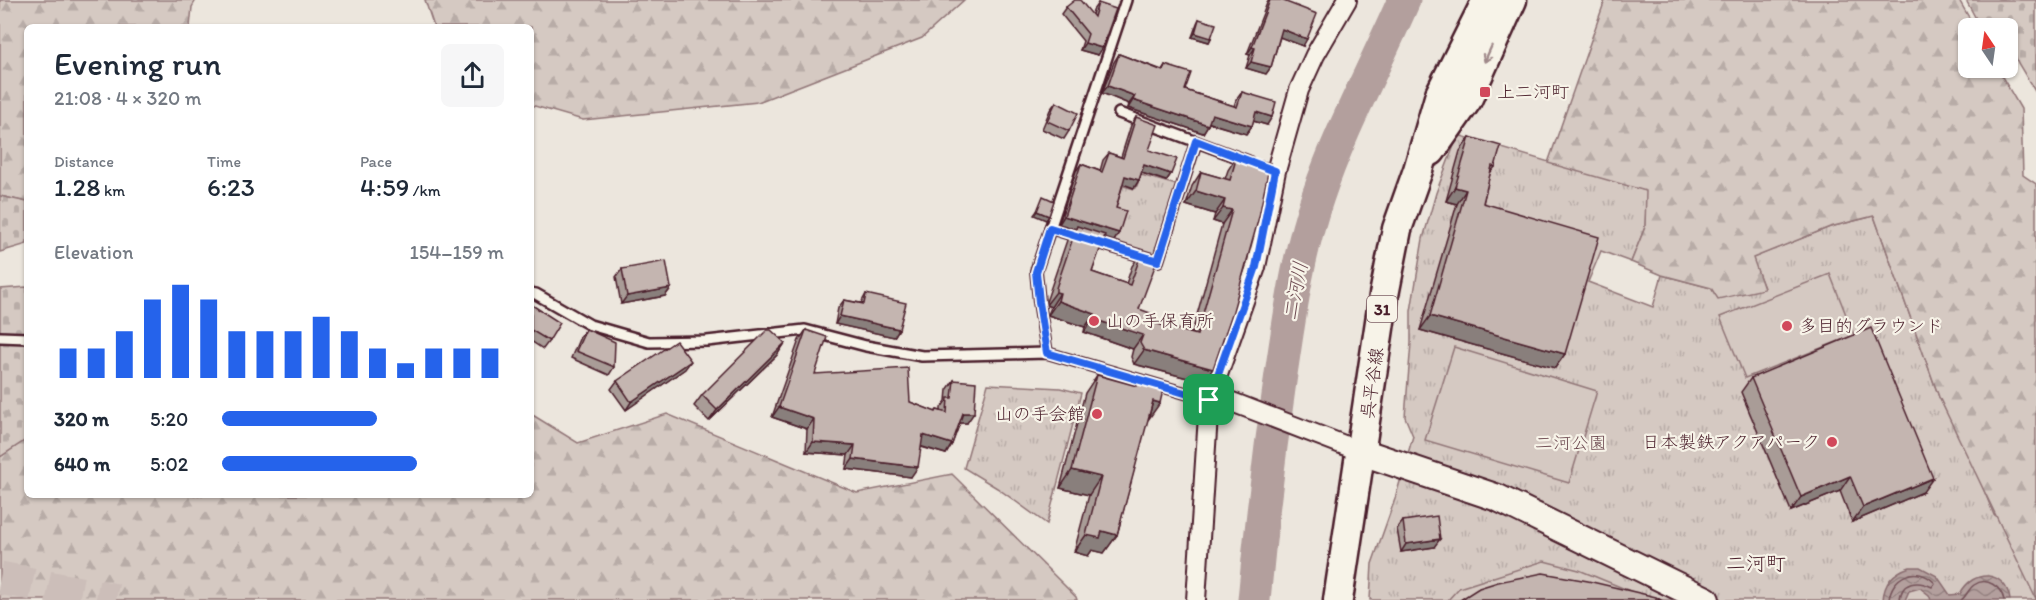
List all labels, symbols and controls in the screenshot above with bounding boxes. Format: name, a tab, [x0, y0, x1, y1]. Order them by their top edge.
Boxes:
north arrow	[1958, 18, 2018, 78]
map controls	[1958, 18, 2018, 78]
text: Evening run	[54, 44, 221, 83]
button: share	[441, 44, 504, 107]
one-way arrow	[1482, 44, 1493, 62]
place label: 上二河町	[1497, 81, 1569, 103]
marker: 上二河町	[1478, 85, 1492, 99]
text: 21:08 · 4 × 320 m	[54, 86, 202, 110]
text: Distance	[54, 152, 114, 171]
text: Time	[207, 152, 241, 171]
text: Pace	[360, 152, 392, 171]
text: 1.28	[54, 171, 100, 203]
text: 6:23	[207, 171, 255, 203]
text: 4:59	[360, 171, 409, 203]
text: km	[100, 181, 125, 200]
text: /km	[409, 181, 441, 200]
text: Elevation	[54, 240, 133, 264]
text: 154–159 m	[409, 240, 504, 264]
water label: 二河川	[1277, 259, 1313, 323]
road number: 31	[1367, 296, 1397, 322]
place label: 山の手保育所	[1106, 310, 1214, 332]
marker: 山の手保育所	[1087, 314, 1101, 328]
place label: 多目的グラウンド	[1799, 315, 1943, 337]
marker: 多目的グラウンド	[1780, 319, 1794, 333]
street label: 呉平谷線	[1356, 346, 1388, 420]
pin	[1183, 374, 1234, 425]
icon: arrive	[1192, 383, 1225, 416]
place label: 山の手会館	[995, 403, 1085, 425]
text: 320 m	[54, 407, 109, 431]
text: 5:20	[150, 407, 188, 431]
marker: 山の手会館	[1090, 407, 1104, 421]
place label: 日本製鉄アクアパーク	[1642, 431, 1820, 453]
park label: 二河公園	[1535, 432, 1607, 454]
marker: 日本製鉄アクアパーク	[1825, 435, 1839, 449]
text: 640 m	[54, 452, 110, 476]
text: 5:02	[150, 452, 188, 476]
district label: 二河町	[1726, 551, 1786, 575]

